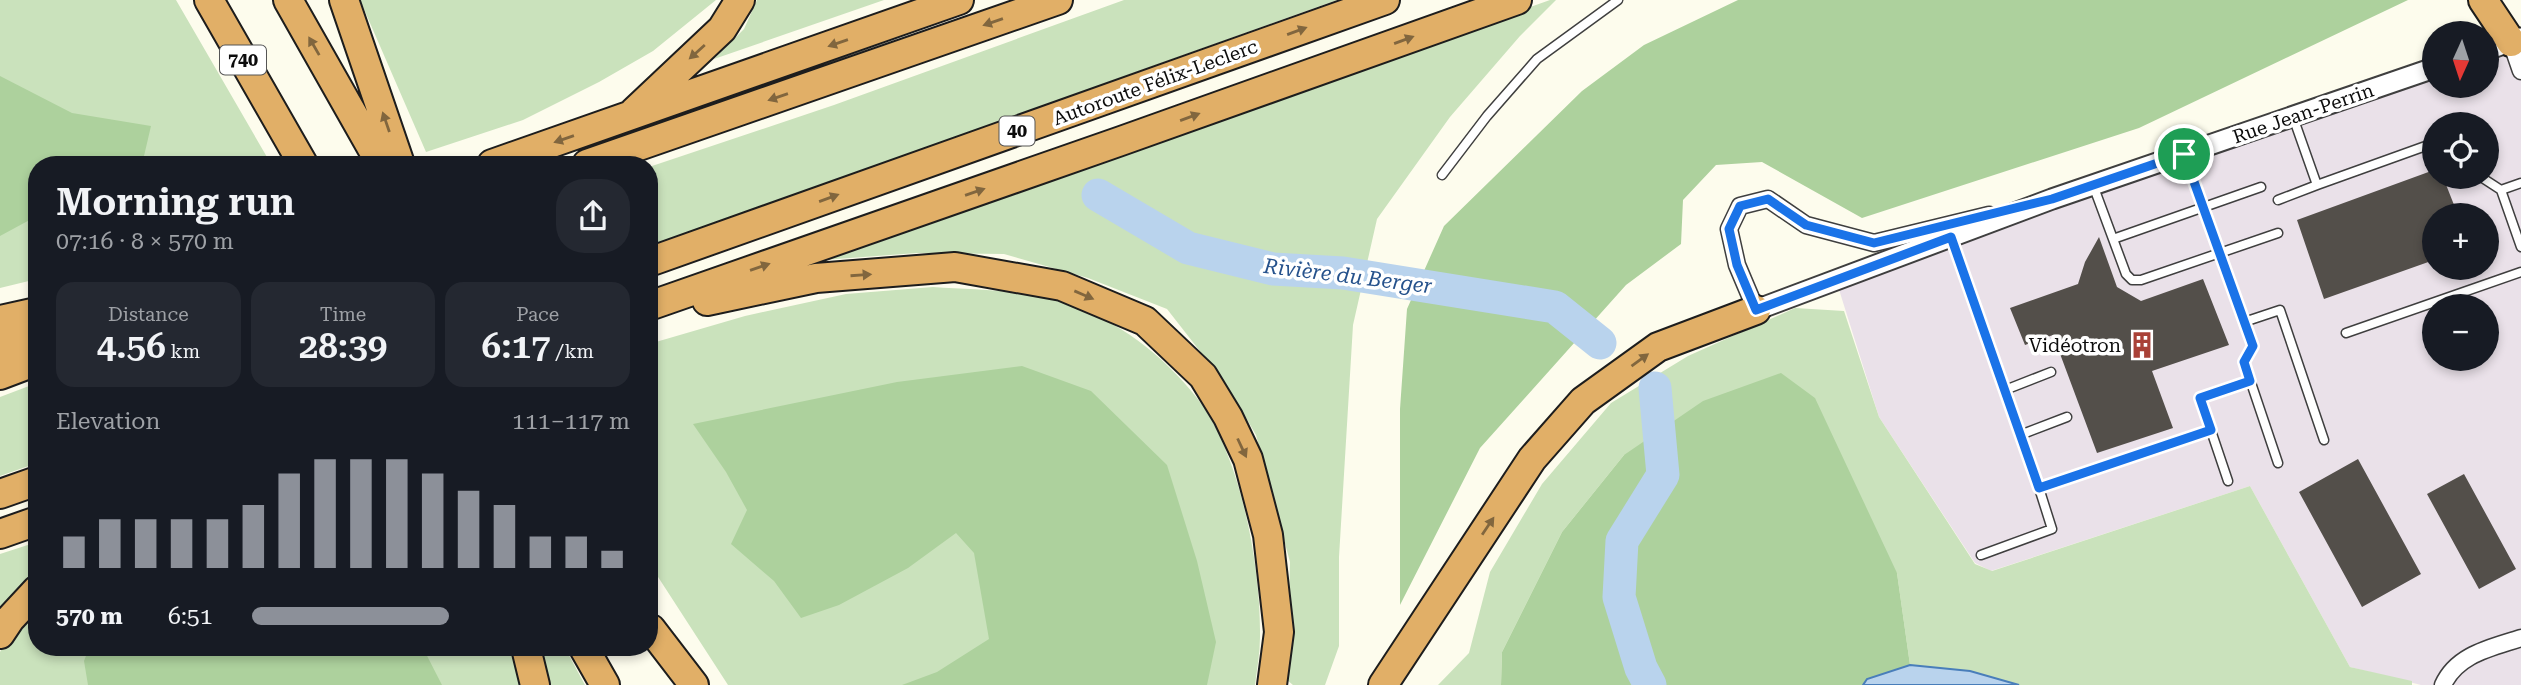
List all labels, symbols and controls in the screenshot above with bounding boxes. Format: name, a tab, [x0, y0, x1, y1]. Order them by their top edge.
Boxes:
one-way arrow	[983, 17, 1004, 28]
north arrow	[2422, 21, 2499, 98]
map controls	[2422, 21, 2499, 371]
one-way arrow	[1287, 25, 1308, 36]
street label: Autoroute Félix-Leclerc	[1050, 35, 1261, 130]
one-way arrow	[1393, 35, 1414, 46]
one-way arrow	[308, 36, 320, 56]
one-way arrow	[827, 38, 848, 49]
one-way arrow	[688, 44, 706, 60]
road number: 740	[220, 46, 266, 74]
street label: Rue Jean-Perrin	[2230, 79, 2377, 148]
one-way arrow	[768, 92, 789, 103]
one-way arrow	[380, 111, 391, 132]
one-way arrow	[1179, 111, 1200, 122]
button: locate	[2422, 112, 2499, 189]
road number: 40	[1000, 116, 1034, 146]
pin	[2154, 124, 2214, 184]
one-way arrow	[554, 134, 575, 145]
icon: arrive	[2165, 135, 2203, 173]
button: share	[556, 179, 630, 253]
text: Morning run	[56, 180, 295, 224]
one-way arrow	[964, 186, 985, 197]
one-way arrow	[818, 192, 839, 203]
button: +	[2422, 203, 2499, 280]
text: 07:16 · 8 × 570 m	[56, 228, 234, 255]
water label: Rivière du Berger	[1261, 254, 1434, 298]
one-way arrow	[750, 261, 771, 272]
one-way arrow	[850, 269, 872, 280]
one-way arrow	[1074, 290, 1095, 301]
button: −	[2422, 294, 2499, 371]
text: Distance	[108, 303, 189, 326]
text: Time	[320, 303, 366, 326]
text: Pace	[516, 303, 559, 326]
text: 4.56	[97, 326, 166, 367]
text: 28:39	[299, 326, 387, 367]
text: 6:17	[482, 326, 551, 367]
building icon: Vidéotron	[2127, 330, 2157, 360]
place label: Vidéotron	[2029, 334, 2121, 357]
text: km	[166, 340, 200, 363]
text: /km	[551, 340, 594, 363]
one-way arrow	[1631, 353, 1649, 367]
text: Elevation	[56, 408, 160, 435]
text: 111–117 m	[512, 408, 630, 435]
one-way arrow	[1237, 437, 1248, 458]
one-way arrow	[1481, 517, 1495, 535]
text: 570 m	[56, 603, 123, 630]
text: 6:51	[168, 603, 213, 630]

